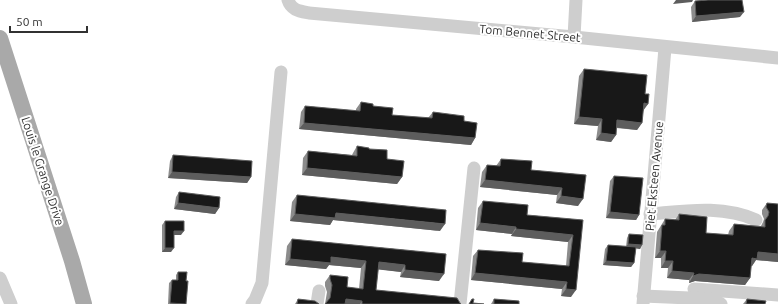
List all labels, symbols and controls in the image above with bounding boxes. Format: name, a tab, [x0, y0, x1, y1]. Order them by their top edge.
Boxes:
scale bar	[10, 8, 87, 34]
text: 50 m	[16, 15, 43, 28]
street label: Tom Bennet Street	[479, 22, 582, 44]
street label: Louis le Grange Drive	[19, 115, 67, 227]
street label: Piet Eksteen Avenue	[643, 121, 665, 231]

